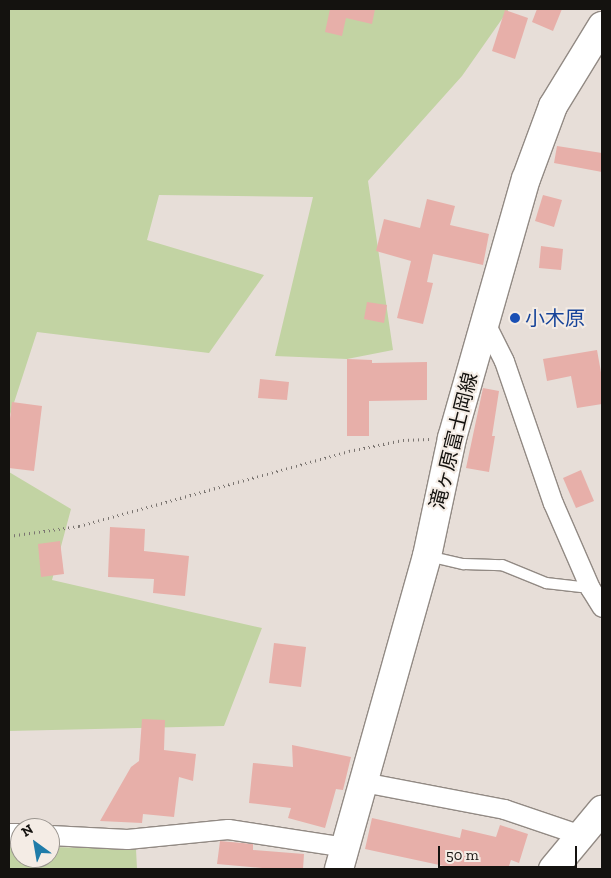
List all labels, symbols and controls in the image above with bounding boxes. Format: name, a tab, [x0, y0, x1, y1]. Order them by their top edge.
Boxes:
place label: 小木原	[525, 306, 585, 330]
marker: 小木原	[509, 312, 521, 324]
street label: 滝ヶ原富士岡線	[425, 370, 483, 512]
north arrow	[10, 818, 60, 868]
text: N	[18, 821, 36, 841]
scale bar	[441, 836, 580, 868]
text: 50 m	[446, 846, 479, 864]

